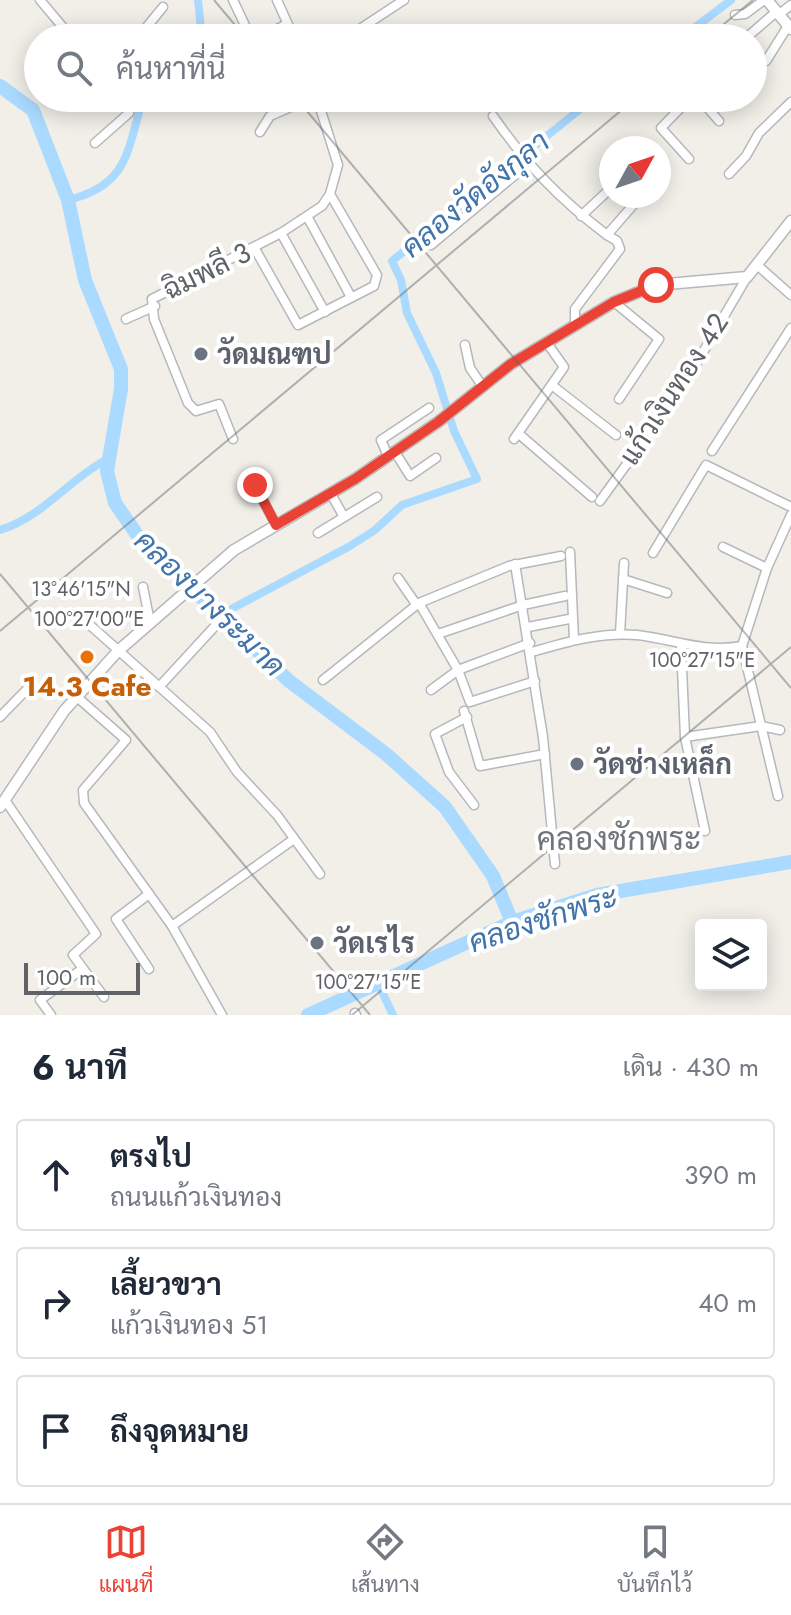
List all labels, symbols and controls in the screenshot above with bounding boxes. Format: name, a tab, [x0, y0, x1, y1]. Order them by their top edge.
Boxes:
search box	[24, 24, 767, 112]
icon: search	[52, 46, 96, 90]
text: ค้นหาที่นี่	[116, 47, 226, 90]
water label: คลองวัดอังกุลา	[391, 121, 559, 267]
north arrow	[599, 136, 671, 208]
street label: ฉิมพลี 3	[156, 232, 258, 310]
route start	[638, 267, 674, 303]
street label: แก้วเงินทอง 42	[609, 305, 739, 473]
place label: วัดมณฑป	[217, 334, 332, 375]
marker: วัดมณฑป	[192, 345, 210, 363]
route end	[237, 467, 273, 503]
water label: คลองบางระมาด	[125, 520, 295, 686]
text: 13°46'15"N	[31, 575, 131, 604]
text: 100°27'00"E	[34, 605, 144, 634]
text: 100°27'15"E	[649, 646, 755, 675]
marker: 14.3 Cafe	[78, 648, 96, 666]
place label: 14.3 Cafe	[23, 666, 152, 707]
place label: วัดช่างเหล็ก	[593, 744, 732, 785]
marker: วัดช่างเหล็ก	[568, 755, 586, 773]
district label: คลองชักพระ	[537, 816, 701, 862]
water label: คลองชักพระ	[463, 875, 623, 963]
map controls	[695, 919, 767, 991]
button: layers	[695, 919, 767, 991]
place label: วัดเรไร	[333, 923, 415, 964]
marker: วัดเรไร	[308, 934, 326, 952]
scale bar	[24, 959, 140, 995]
text: 100 m	[36, 961, 96, 993]
text: 100°27'15"E	[315, 968, 421, 997]
text: 6 นาที	[32, 1043, 127, 1092]
text: เดิน · 430 m	[623, 1048, 759, 1086]
text: ตรงไป	[110, 1135, 192, 1178]
icon: ahead	[34, 1153, 78, 1197]
text: 390 m	[684, 1156, 757, 1194]
text: ถนนแก้วเงินทอง	[110, 1178, 282, 1216]
text: เลี้ยวขวา	[110, 1263, 222, 1306]
icon: right	[34, 1281, 78, 1325]
text: 40 m	[698, 1284, 757, 1322]
text: แก้วเงินทอง 51	[110, 1306, 268, 1344]
icon: arrive	[34, 1409, 78, 1453]
text: ถึงจุดหมาย	[110, 1410, 249, 1453]
tab: แผนที่	[99, 1520, 154, 1600]
tab: เส้นทาง	[351, 1520, 420, 1600]
tab: บันทึกไว้	[617, 1520, 692, 1600]

